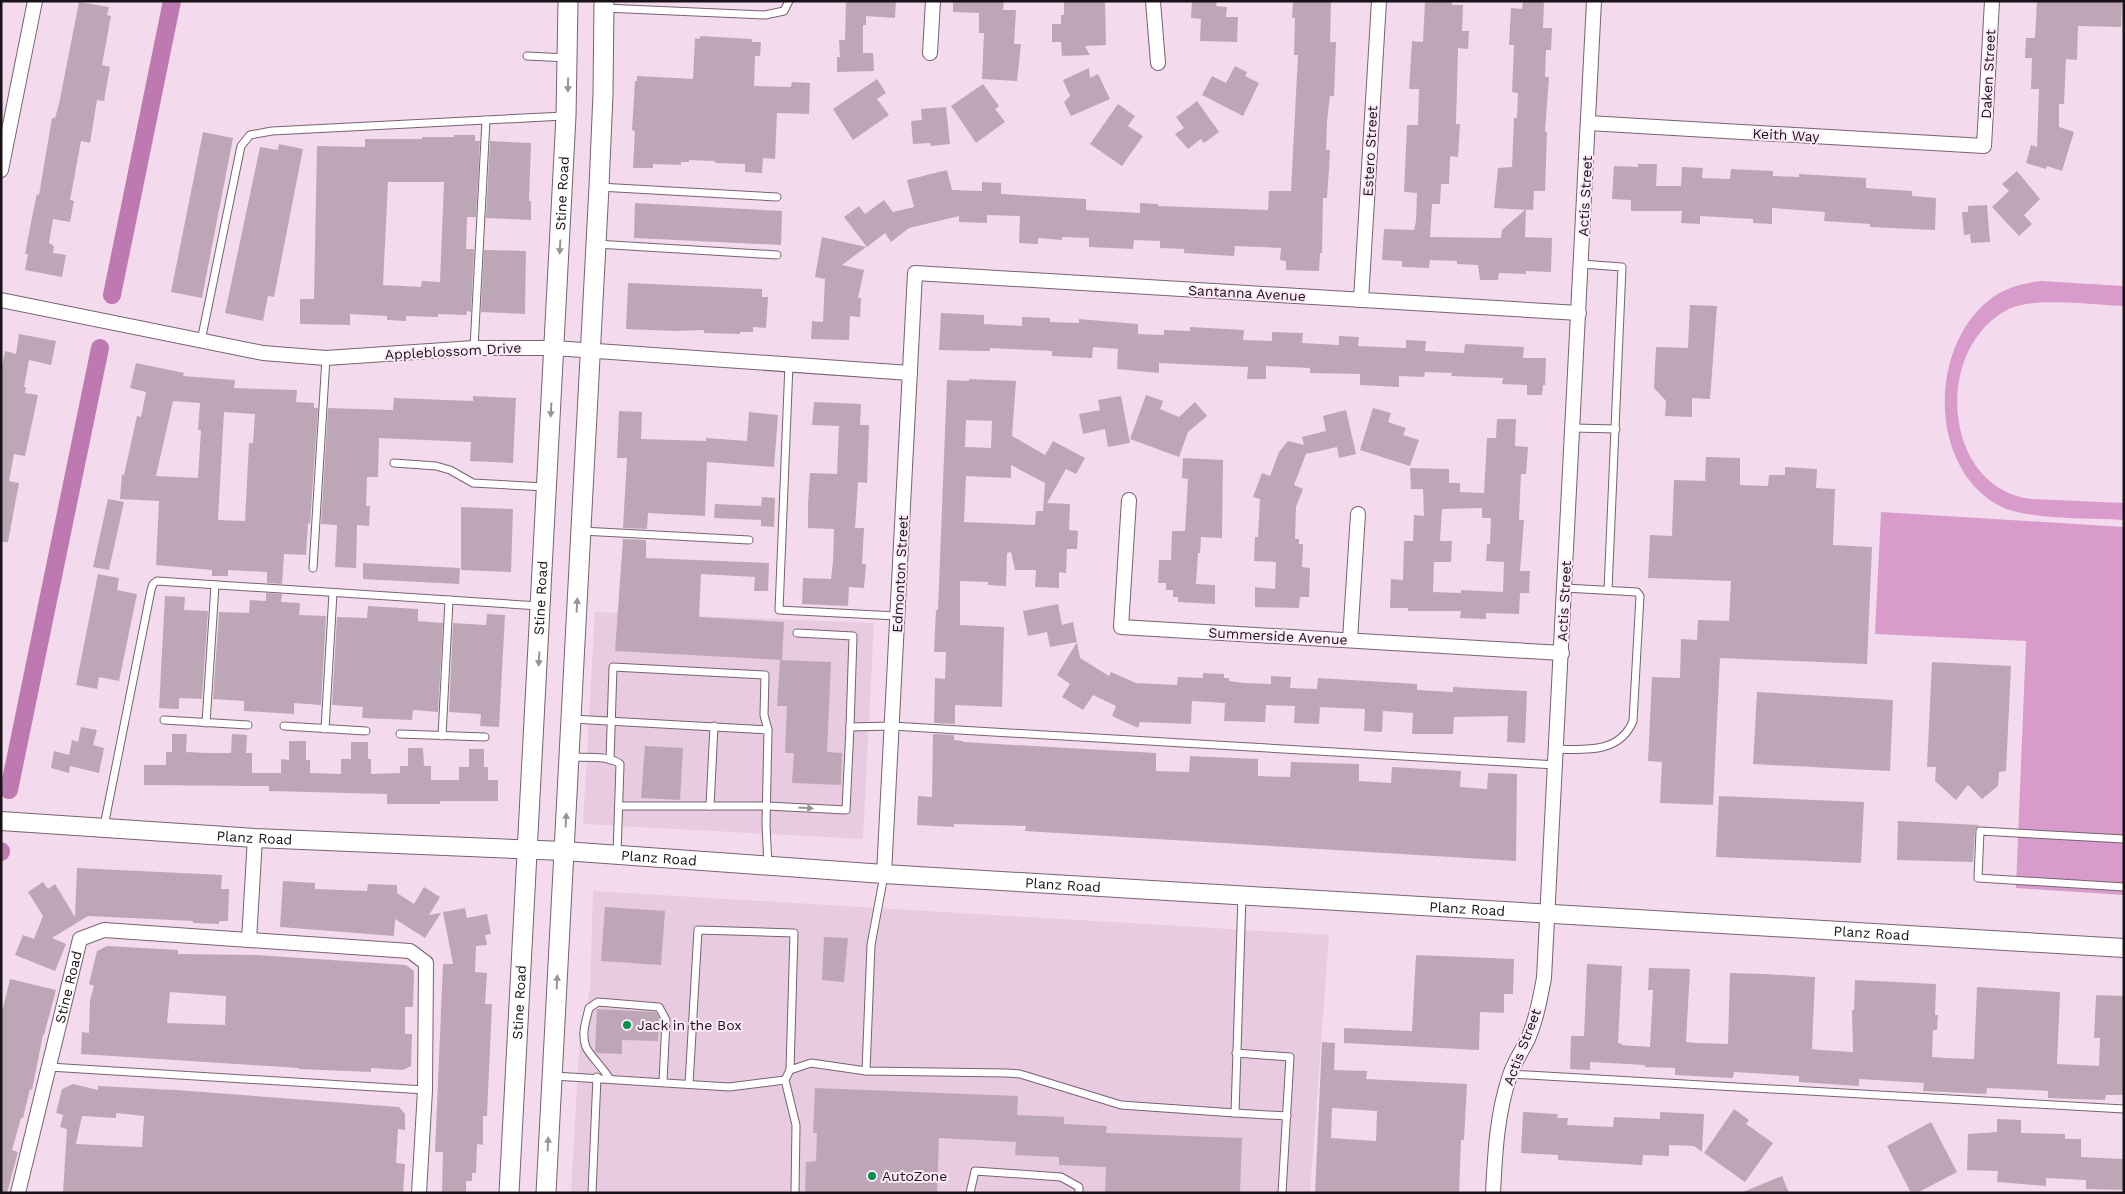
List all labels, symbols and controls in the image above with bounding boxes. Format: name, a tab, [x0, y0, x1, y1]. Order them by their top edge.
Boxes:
street label: Daken Street	[1978, 29, 1998, 119]
one-way arrow	[563, 77, 571, 93]
street label: Estero Street	[1360, 105, 1380, 197]
street label: Keith Way	[1752, 125, 1821, 145]
street label: Actis Street	[1575, 155, 1595, 237]
street label: Stine Road	[552, 156, 572, 231]
one-way arrow	[555, 240, 563, 256]
street label: Santanna Avenue	[1188, 282, 1306, 304]
street label: Appleblossom Drive	[384, 339, 522, 363]
one-way arrow	[547, 402, 555, 418]
street label: Edmonton Street	[889, 515, 911, 633]
street label: Stine Road	[531, 560, 550, 635]
street label: Actis Street	[1554, 560, 1574, 642]
one-way arrow	[574, 597, 582, 613]
street label: Summerside Avenue	[1208, 624, 1348, 648]
one-way arrow	[534, 652, 542, 668]
one-way arrow	[799, 804, 815, 812]
one-way arrow	[563, 811, 571, 827]
street label: Planz Road	[216, 827, 293, 848]
street label: Planz Road	[620, 847, 697, 869]
street label: Planz Road	[1025, 874, 1101, 895]
street label: Planz Road	[1429, 899, 1506, 919]
street label: Planz Road	[1833, 923, 1910, 943]
street label: Stine Road	[52, 949, 85, 1025]
street label: Stine Road	[509, 965, 529, 1040]
one-way arrow	[554, 974, 562, 990]
street label: Actis Street	[1500, 1006, 1544, 1088]
place label: Jack in the Box	[637, 1017, 742, 1033]
marker: Jack in the Box	[621, 1019, 633, 1031]
one-way arrow	[545, 1136, 553, 1152]
place label: AutoZone	[882, 1168, 947, 1184]
marker: AutoZone	[866, 1170, 878, 1182]

